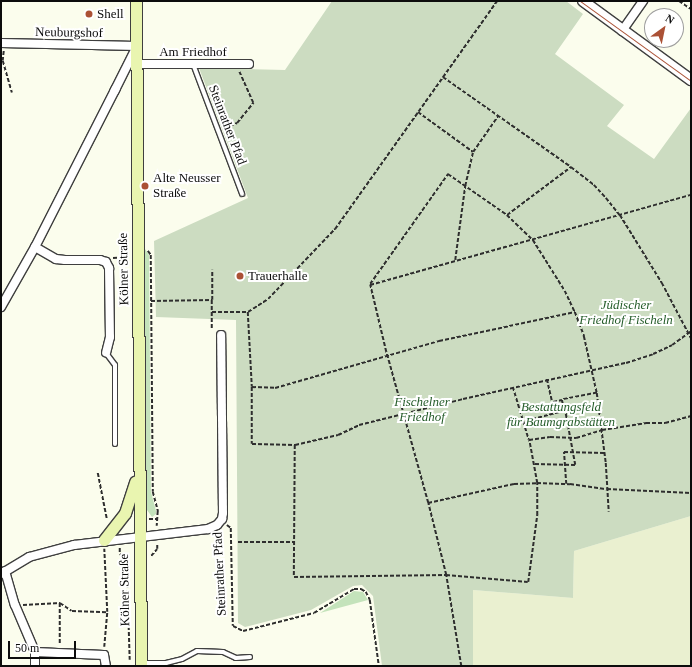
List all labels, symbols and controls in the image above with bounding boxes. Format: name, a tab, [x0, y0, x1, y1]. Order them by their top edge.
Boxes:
place label: Shell	[97, 6, 124, 22]
north arrow	[644, 8, 684, 48]
marker: Shell	[84, 9, 94, 19]
text: N	[663, 12, 677, 26]
street label: Neuburgshof	[35, 25, 103, 41]
street label: Am Friedhof	[159, 44, 227, 60]
street label: Steinrather Pfad	[205, 83, 249, 167]
place label: Alte Neusser Straße	[153, 171, 221, 202]
marker: Alte Neusser Straße	[140, 181, 150, 191]
street label: Kölner Straße	[116, 233, 132, 305]
place label: Trauerhalle	[248, 268, 307, 284]
marker: Trauerhalle	[235, 271, 245, 281]
park label: Jüdischer Friedhof Fischeln	[579, 298, 673, 329]
park label: Fischelner Friedhof	[394, 395, 450, 426]
park label: Bestattungsfeld für Baumgrabstätten	[507, 400, 615, 431]
street label: Steinrather Pfad	[210, 532, 230, 616]
street label: Kölner Straße	[117, 554, 133, 626]
scale bar	[10, 633, 78, 659]
text: 50 m	[15, 641, 39, 655]

